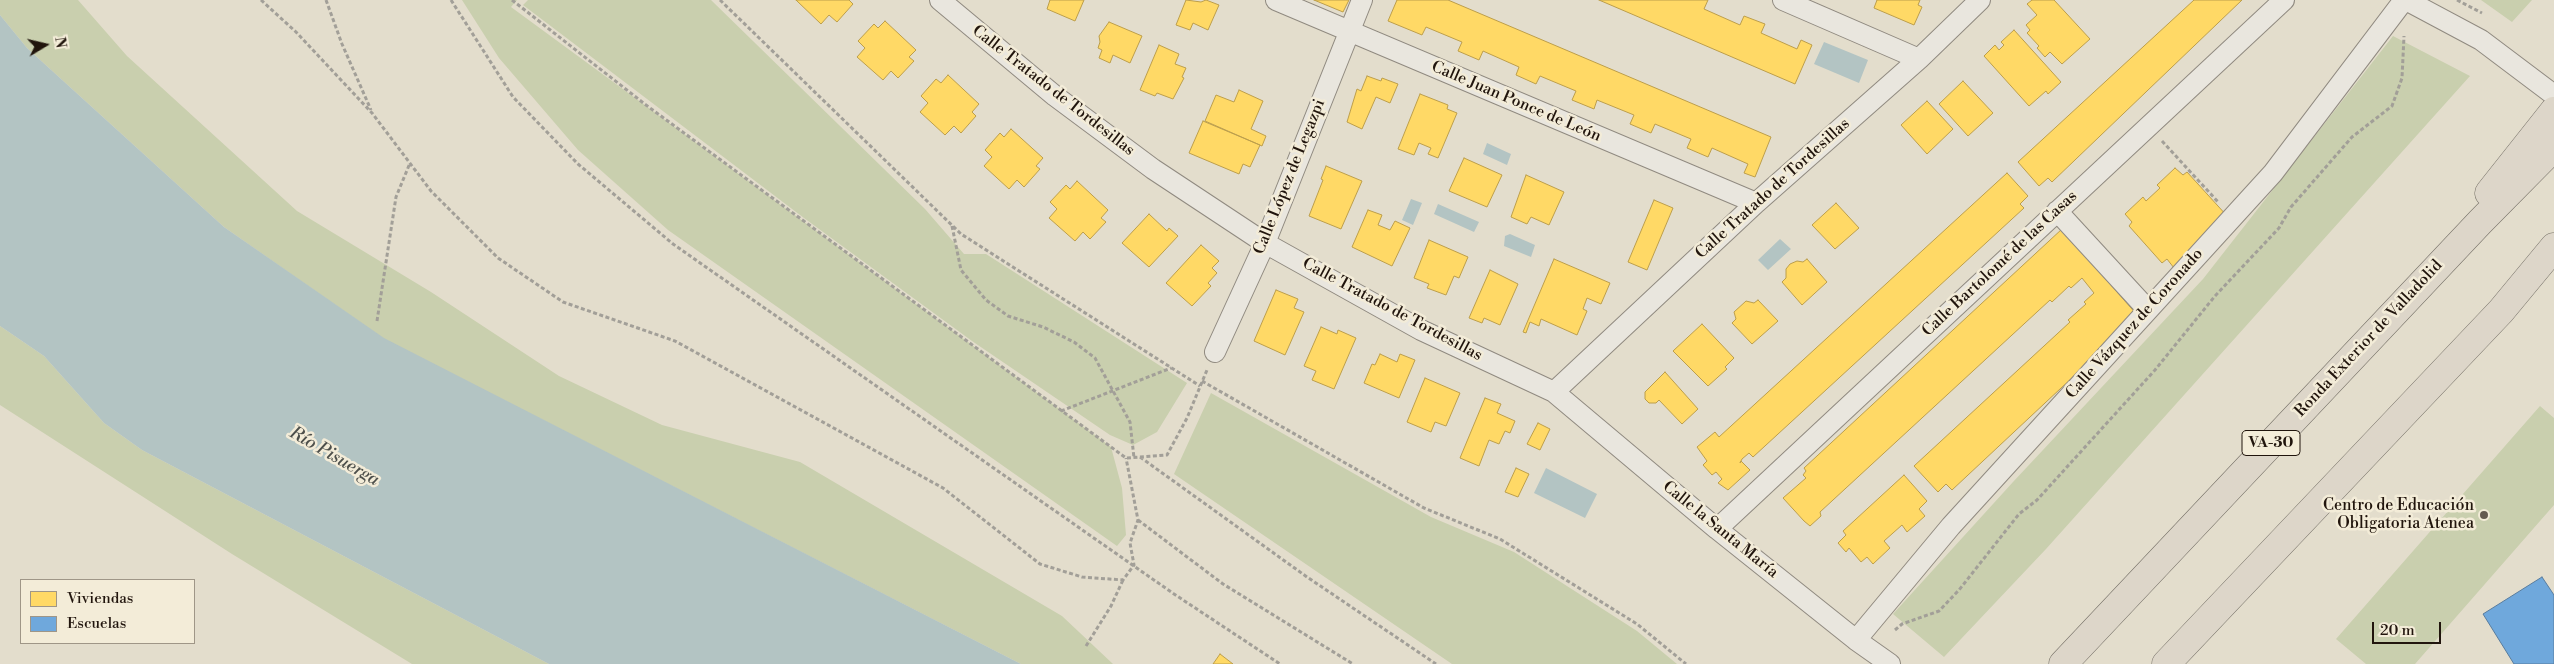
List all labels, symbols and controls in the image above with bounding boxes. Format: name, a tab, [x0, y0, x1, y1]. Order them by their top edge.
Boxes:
north arrow	[20, 20, 70, 70]
street label: Calle Tratado de Tordesillas	[968, 22, 1138, 160]
text: N	[50, 36, 70, 50]
street label: Calle Juan Ponce de León	[1428, 58, 1604, 146]
street label: Calle López de Legazpi	[1250, 97, 1330, 257]
street label: Calle Tratado de Tordesillas	[1692, 115, 1854, 263]
street label: Calle Bartolomé de las Casas	[1918, 187, 2082, 341]
street label: Calle Vázquez de Coronado	[2062, 245, 2208, 403]
street label: Calle Tratado de Tordesillas	[1299, 254, 1485, 366]
street label: Ronda Exterior de Valladolid	[2291, 256, 2447, 422]
water label: Río Pisuerga	[285, 423, 383, 491]
road number: VA-30	[2242, 430, 2300, 456]
street label: Calle la Santa María	[1658, 478, 1782, 582]
place label: Centro de Educación Obligatoria Atenea	[2323, 496, 2474, 534]
marker: Centro de Educación Obligatoria Atenea	[2478, 509, 2490, 521]
legend	[20, 579, 195, 644]
text: Viviendas	[67, 589, 133, 608]
scale bar	[2374, 612, 2443, 644]
text: Escuelas	[67, 614, 126, 633]
text: 20 m	[2380, 621, 2415, 640]

